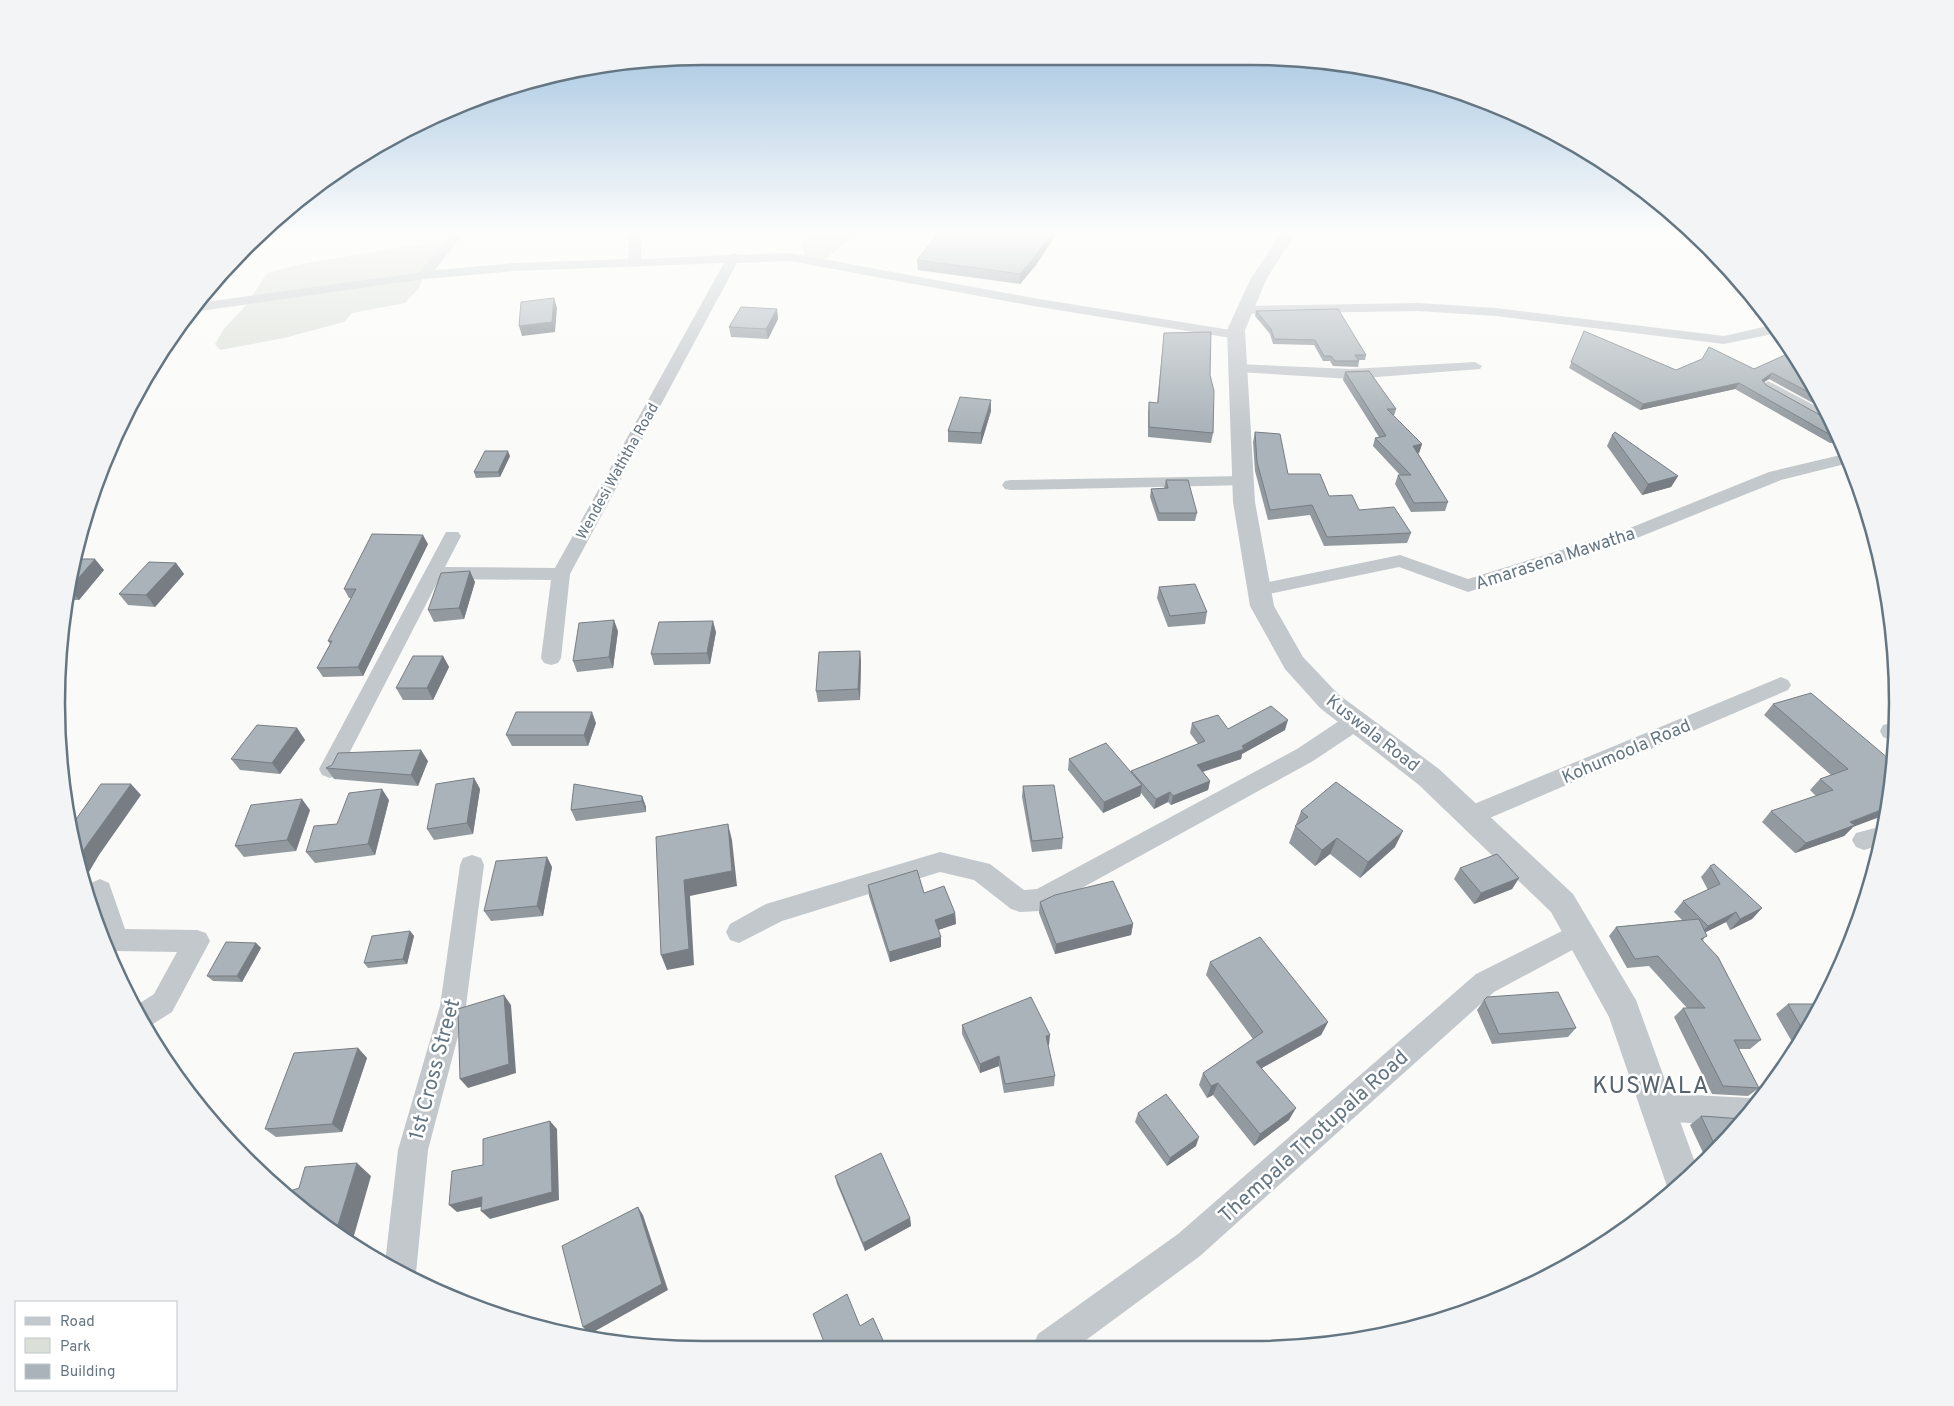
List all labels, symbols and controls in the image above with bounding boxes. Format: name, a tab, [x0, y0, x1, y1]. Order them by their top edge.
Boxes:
street label: Wendesi Waththa Road	[573, 400, 664, 543]
street label: Amarasena Mawatha	[1473, 523, 1638, 596]
street label: Kuswala Road	[1321, 691, 1423, 778]
street label: Kohumoola Road	[1559, 715, 1695, 790]
street label: 1st Cross Street	[404, 996, 467, 1143]
street label: Thempala Thotupala Road	[1213, 1045, 1415, 1230]
district label: KUSWALA	[1592, 1072, 1710, 1102]
legend	[15, 1301, 178, 1391]
text: Road	[60, 1313, 95, 1332]
text: Park	[60, 1338, 91, 1357]
text: Building	[60, 1363, 115, 1382]

